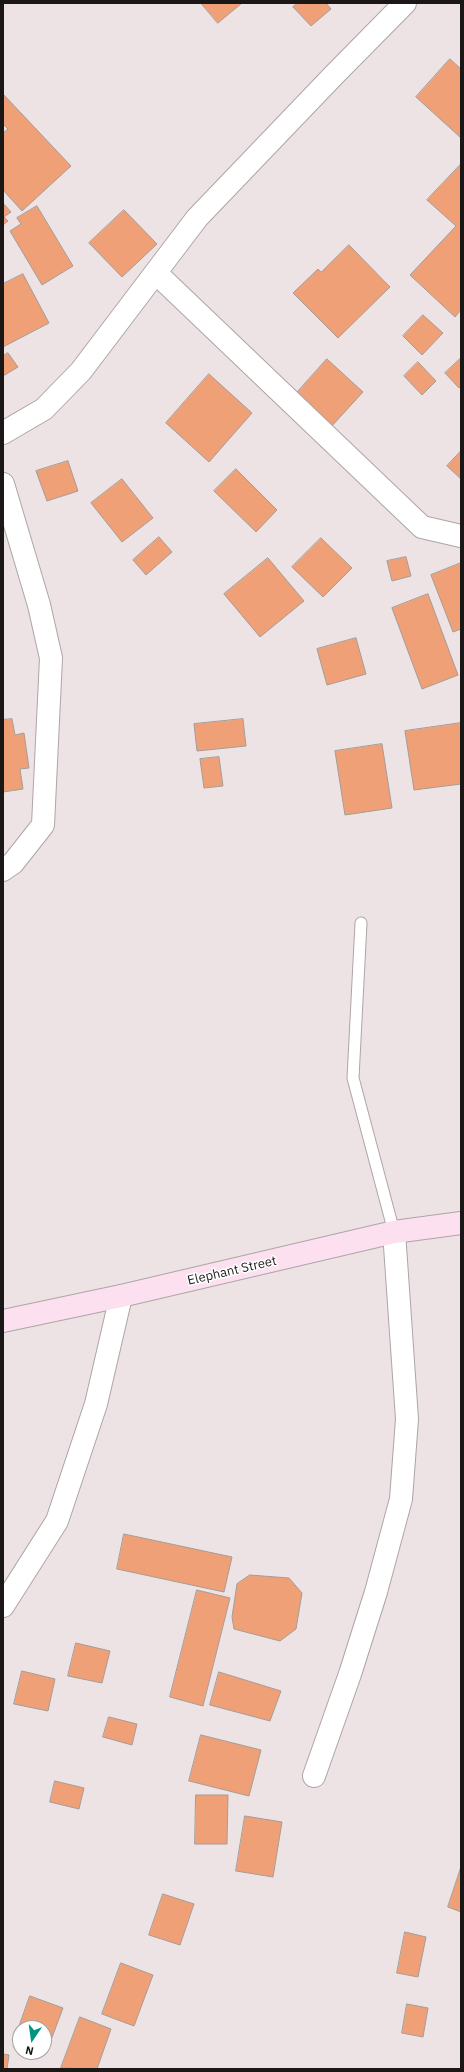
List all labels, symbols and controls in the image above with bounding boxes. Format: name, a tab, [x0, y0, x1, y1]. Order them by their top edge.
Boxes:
street label: Elephant Street	[186, 1253, 278, 1289]
north arrow	[12, 2020, 52, 2060]
text: N	[24, 2043, 35, 2058]

